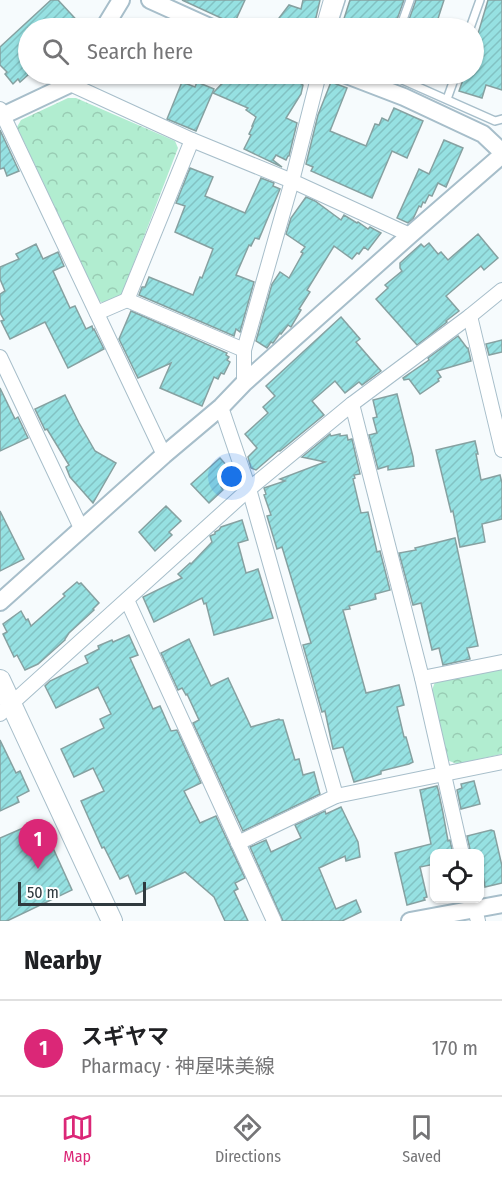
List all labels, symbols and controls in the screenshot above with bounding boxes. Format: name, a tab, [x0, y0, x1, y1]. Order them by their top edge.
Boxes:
search box	[18, 18, 484, 84]
icon: search	[39, 35, 72, 68]
text: Search here	[87, 38, 193, 65]
your location	[217, 462, 246, 491]
pin: 1	[18, 820, 57, 869]
map controls	[430, 849, 484, 903]
button: locate	[430, 849, 484, 903]
scale bar	[18, 879, 146, 906]
text: 50 m	[27, 883, 59, 902]
text: Nearby	[24, 945, 101, 976]
text: スギヤマ	[81, 1023, 169, 1050]
text: 1	[39, 1036, 48, 1060]
text: 170 m	[432, 1036, 478, 1060]
text: Pharmacy · 神屋味美線	[81, 1054, 275, 1078]
tab: Map	[61, 1111, 94, 1166]
tab: Directions	[215, 1111, 281, 1166]
tab: Saved	[402, 1111, 441, 1166]

